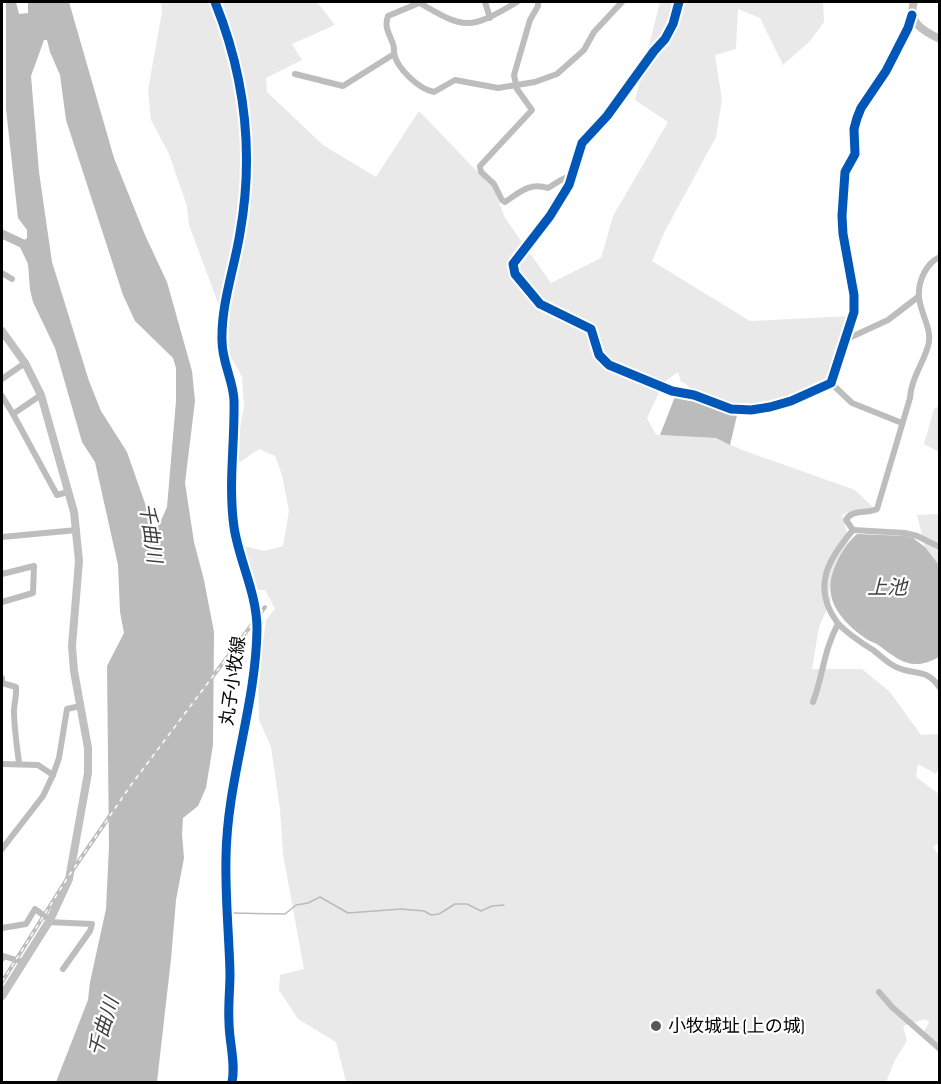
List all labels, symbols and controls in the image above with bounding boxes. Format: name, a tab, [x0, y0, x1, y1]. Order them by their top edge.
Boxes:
water label: 千曲川	[134, 502, 166, 566]
water label: 上池	[867, 576, 909, 600]
street label: 丸子小牧線	[216, 635, 250, 727]
water label: 千曲川	[84, 993, 125, 1059]
place label: 小牧城址 (上の城)	[668, 1016, 805, 1037]
marker: 小牧城址 (上の城)	[649, 1019, 663, 1033]

